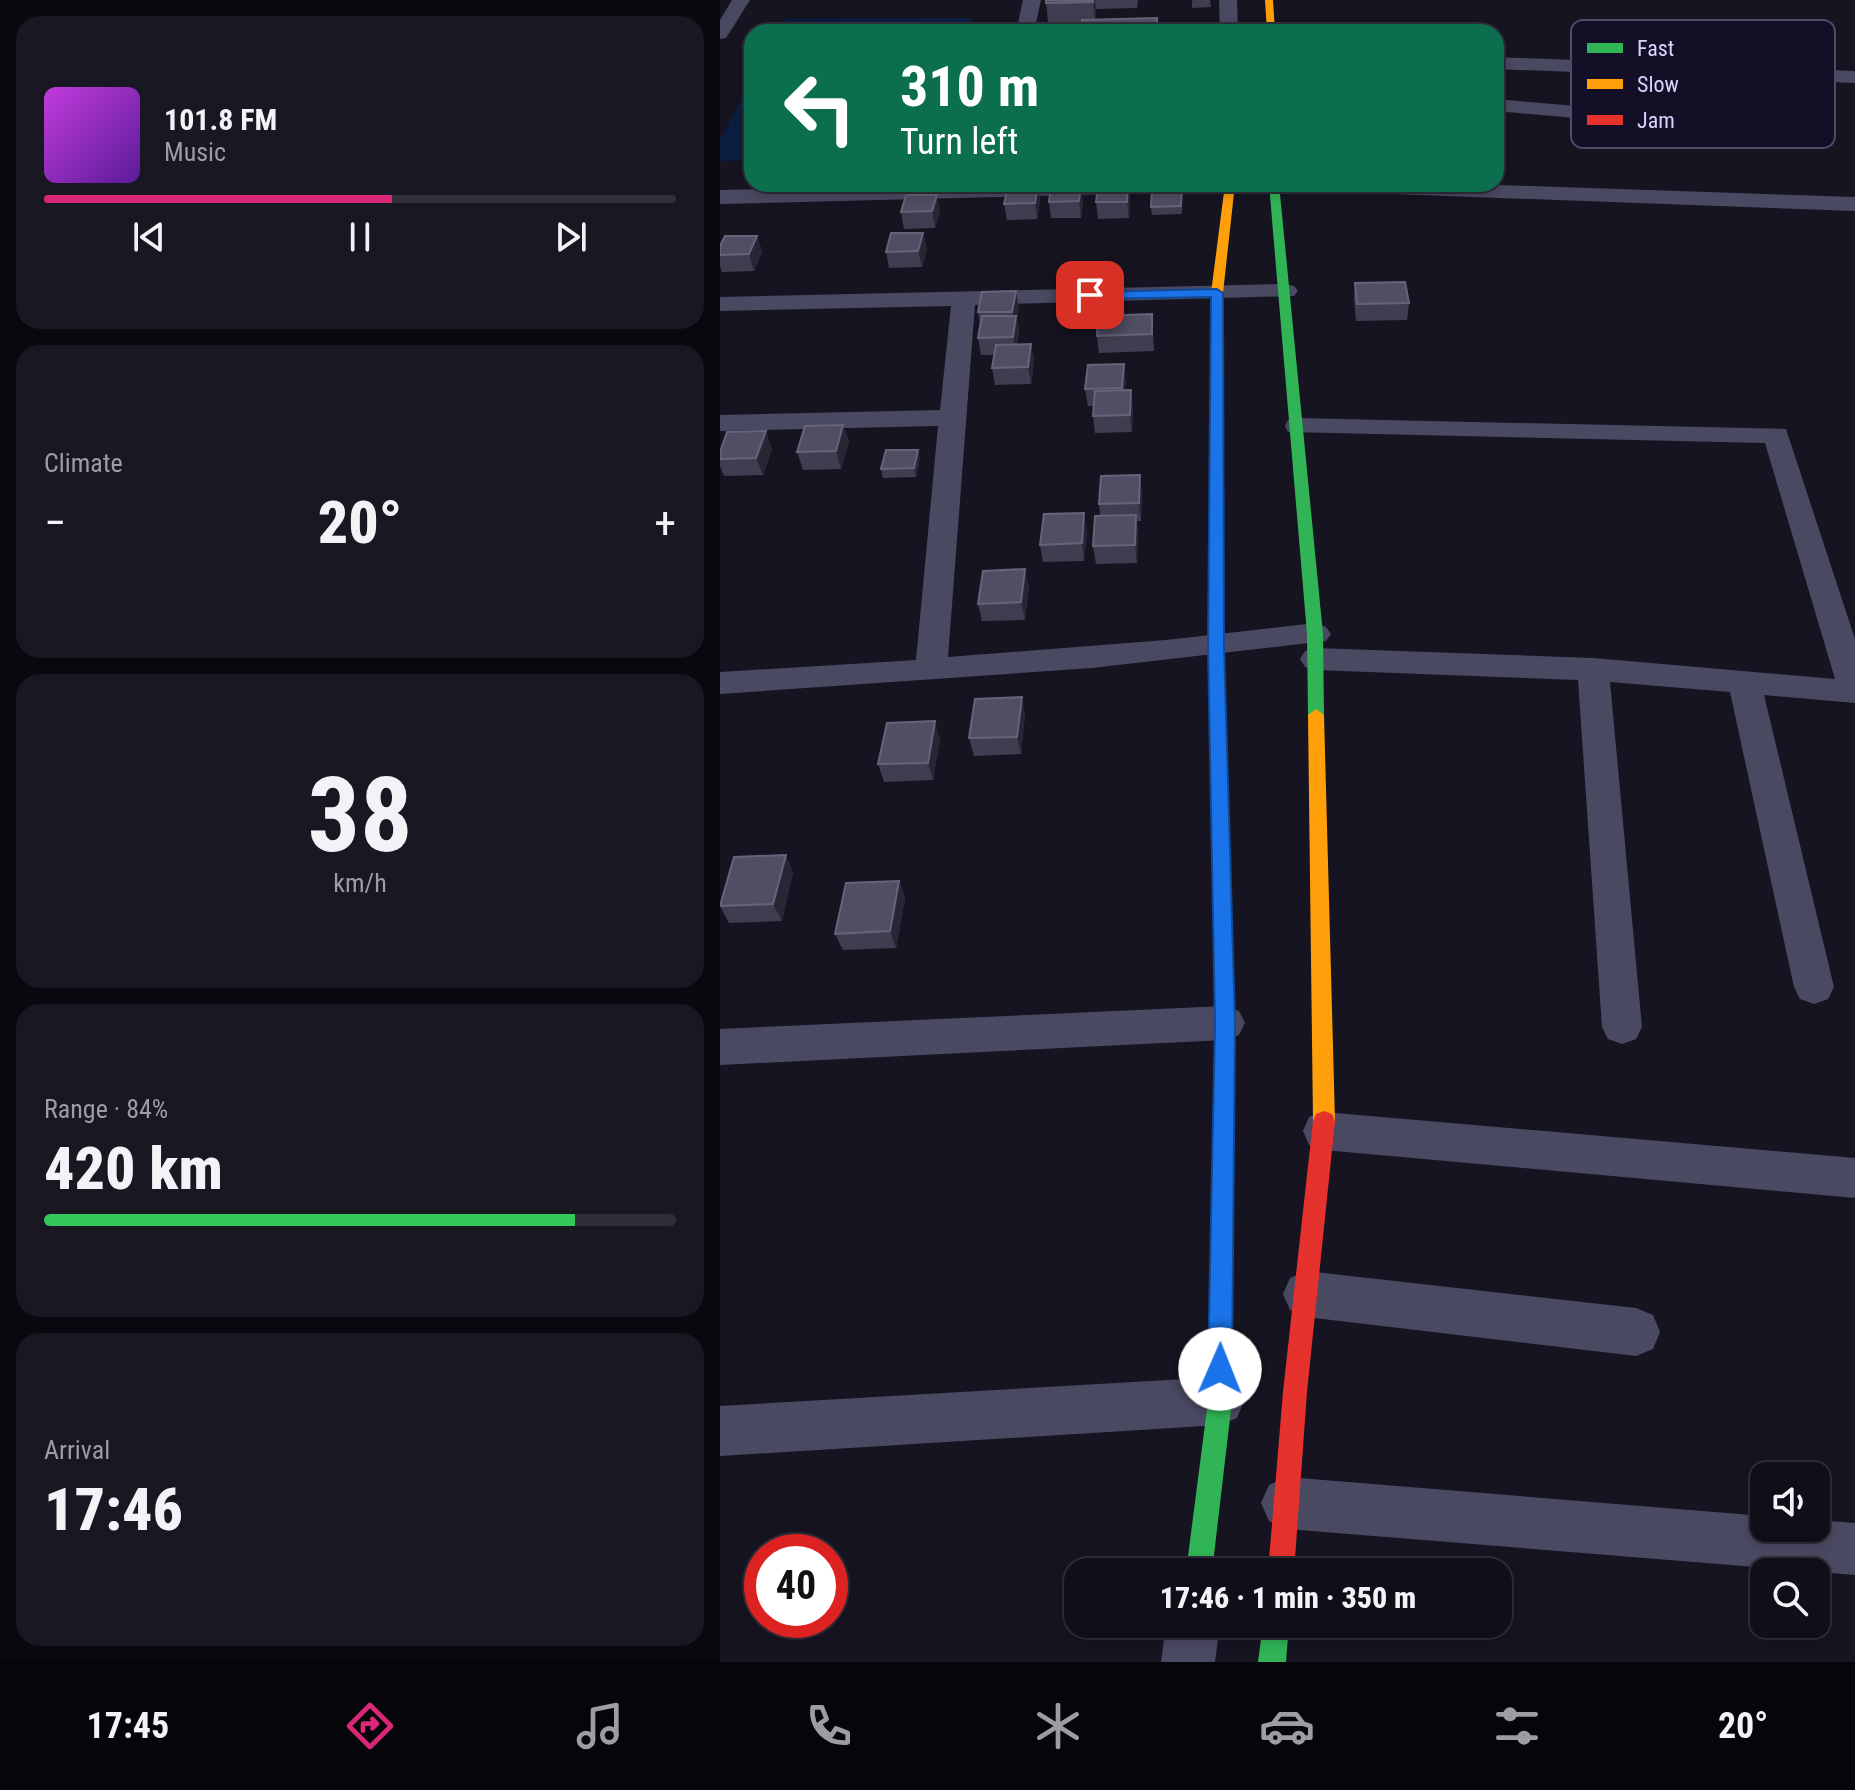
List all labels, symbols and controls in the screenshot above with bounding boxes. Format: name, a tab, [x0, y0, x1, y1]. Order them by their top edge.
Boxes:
legend	[1571, 20, 1835, 148]
text: Fast	[1637, 36, 1674, 61]
text: 310 m	[900, 54, 1039, 120]
icon: left	[768, 56, 872, 160]
text: Slow	[1637, 72, 1679, 97]
text: 101.8 FM	[164, 102, 277, 137]
text: Jam	[1637, 108, 1675, 133]
text: Turn left	[900, 121, 1018, 163]
text: Music	[164, 137, 226, 167]
icon: previous	[127, 215, 171, 259]
icon: pause	[338, 215, 382, 259]
icon: next	[549, 215, 593, 259]
pin	[1056, 261, 1124, 329]
icon: arrive	[1068, 273, 1112, 317]
text: Climate	[44, 448, 123, 478]
text: 20°	[318, 487, 402, 558]
text: −	[44, 497, 66, 549]
text: +	[654, 497, 676, 549]
text: 38	[307, 755, 413, 876]
text: km/h	[333, 868, 387, 898]
text: Range · 84%	[44, 1094, 168, 1124]
text: 420 km	[44, 1133, 223, 1204]
position arrow	[1178, 1327, 1262, 1411]
text: Arrival	[44, 1435, 110, 1465]
map controls	[1750, 1462, 1830, 1638]
button: sound	[1750, 1462, 1830, 1542]
text: 17:46	[44, 1474, 183, 1545]
speed limit sign: 40	[744, 1534, 848, 1638]
button: search	[1750, 1558, 1830, 1638]
text: 17:46 · 1 min · 350 m	[1160, 1580, 1416, 1615]
icon: directions	[342, 1698, 398, 1754]
icon: music	[572, 1698, 628, 1754]
icon: phone	[801, 1698, 857, 1754]
icon: climate	[1030, 1698, 1086, 1754]
icon: car	[1259, 1698, 1315, 1754]
icon: filters	[1489, 1698, 1545, 1754]
text: 17:45	[87, 1705, 169, 1747]
text: 20°	[1718, 1705, 1768, 1747]

